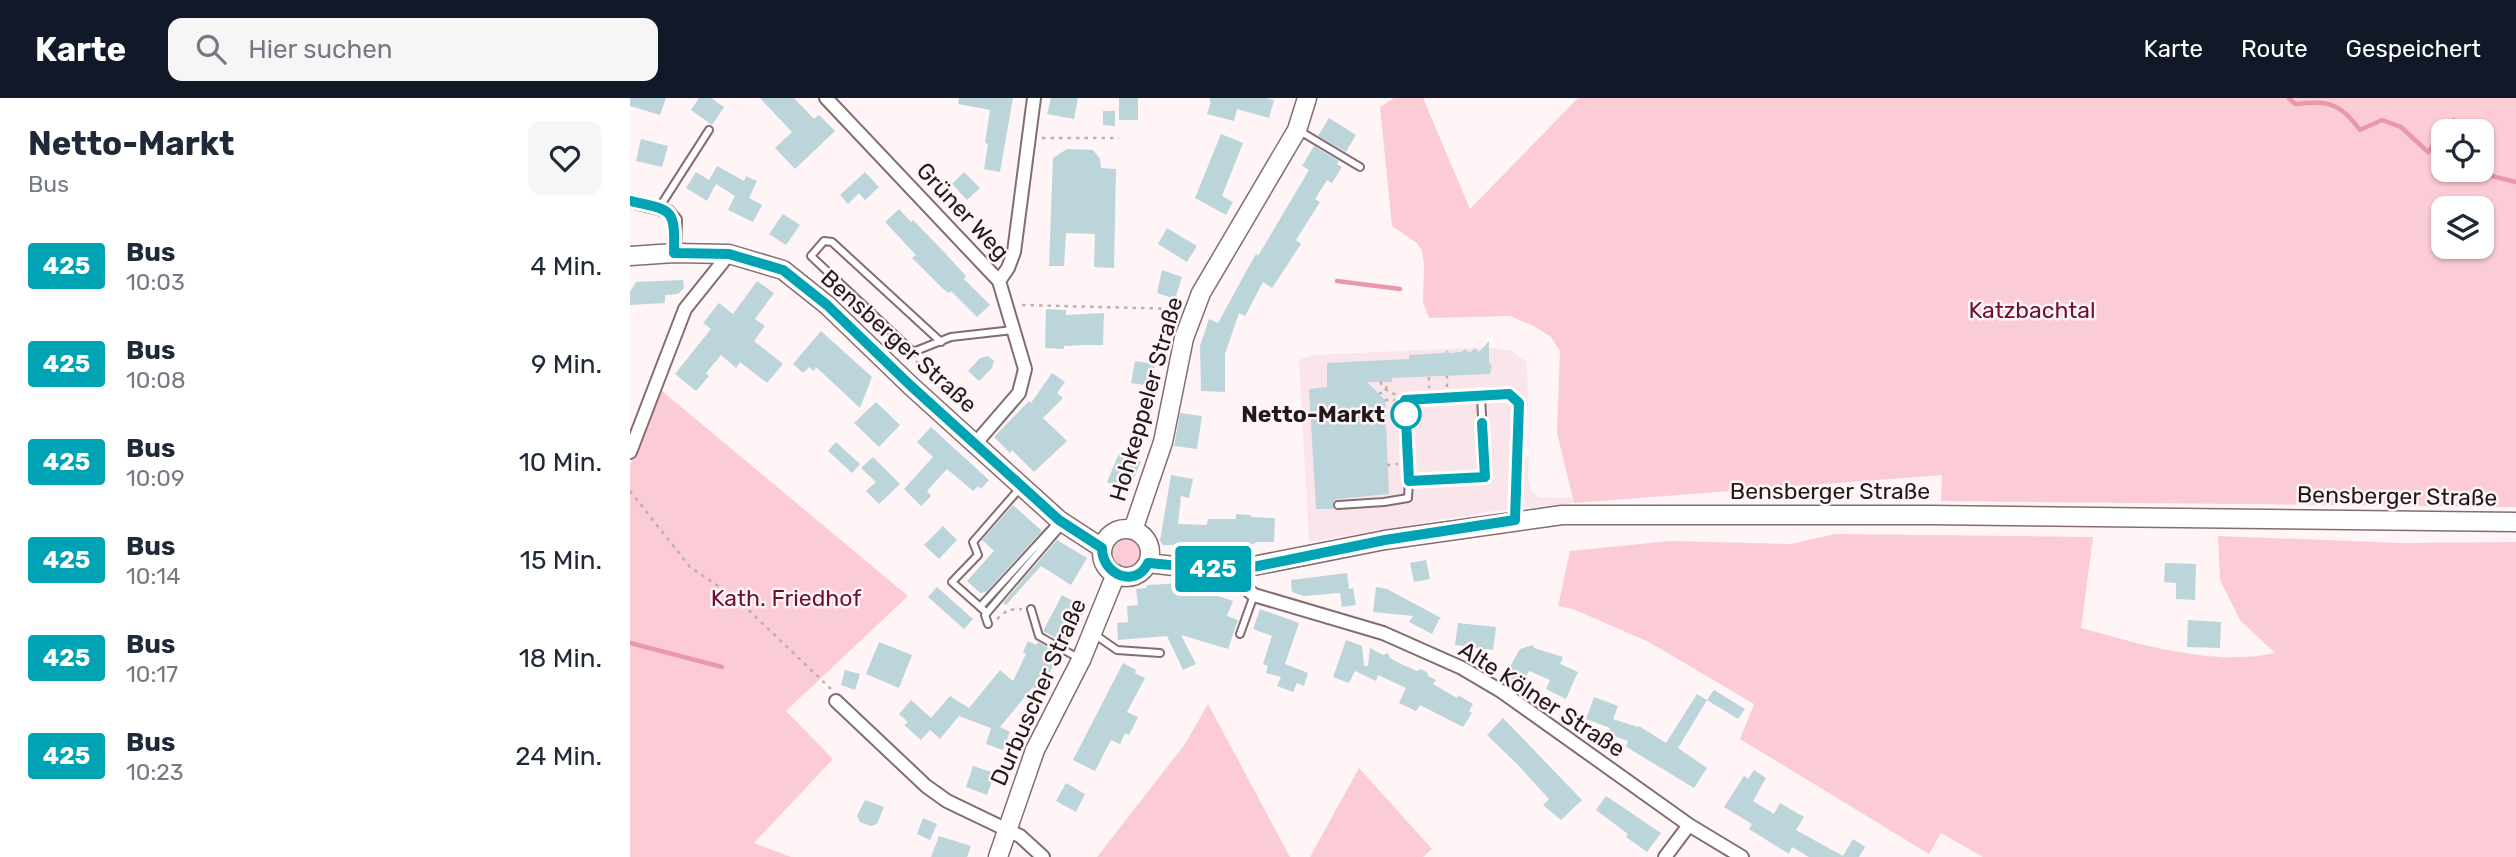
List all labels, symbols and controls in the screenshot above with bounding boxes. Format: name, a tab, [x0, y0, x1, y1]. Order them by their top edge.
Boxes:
search box	[168, 18, 658, 81]
text: Karte	[35, 30, 126, 69]
icon: search	[192, 30, 230, 68]
text: Hier suchen	[248, 34, 393, 65]
text: Karte	[2144, 35, 2203, 63]
text: Route	[2241, 35, 2308, 63]
text: Gespeichert	[2346, 35, 2481, 63]
map controls	[2431, 119, 2494, 259]
button: locate	[2431, 119, 2494, 182]
button: heart	[528, 121, 602, 195]
text: Netto-Markt	[28, 124, 234, 163]
street label: Grüner Weg	[911, 156, 1015, 266]
text: Bus	[28, 170, 69, 198]
button: layers	[2431, 196, 2494, 259]
text: Bus	[126, 237, 175, 268]
text: 4 Min.	[530, 251, 602, 282]
text: 425	[43, 252, 90, 280]
street label: Bensberger Straße	[815, 264, 983, 418]
text: 10:03	[126, 268, 185, 296]
street label: Hohkeppeler Straße	[1103, 294, 1189, 504]
park label: Katzbachtal	[1968, 296, 2096, 324]
text: Bus	[126, 335, 175, 366]
text: 9 Min.	[531, 349, 602, 380]
text: 425	[43, 350, 90, 378]
text: 10:08	[126, 366, 186, 394]
marker: Netto-Markt	[1391, 399, 1421, 429]
place label: Netto-Markt	[1241, 400, 1385, 428]
text: Bus	[126, 433, 175, 464]
text: 10 Min.	[519, 447, 602, 478]
text: 425	[43, 448, 90, 476]
text: 10:09	[126, 464, 185, 492]
street label: Bensberger Straße	[1730, 477, 1930, 505]
street label: Bensberger Straße	[2297, 480, 2497, 512]
text: Bus	[126, 531, 175, 562]
text: 15 Min.	[520, 545, 602, 576]
text: 425	[43, 546, 90, 574]
line badge: 425	[1173, 546, 1253, 592]
text: 425	[1189, 555, 1237, 583]
text: 10:14	[126, 562, 180, 590]
park label: Kath. Friedhof	[711, 584, 861, 612]
street label: Durbuscher Straße	[984, 594, 1092, 790]
text: Bus	[126, 629, 175, 660]
street label: Alte Kölner Straße	[1454, 635, 1630, 763]
text: 18 Min.	[519, 643, 602, 674]
text: 425	[43, 644, 90, 672]
text: 10:17	[126, 660, 178, 688]
text: Bus	[126, 727, 175, 758]
text: 24 Min.	[515, 741, 602, 772]
text: 425	[43, 742, 90, 770]
text: 10:23	[126, 758, 184, 786]

